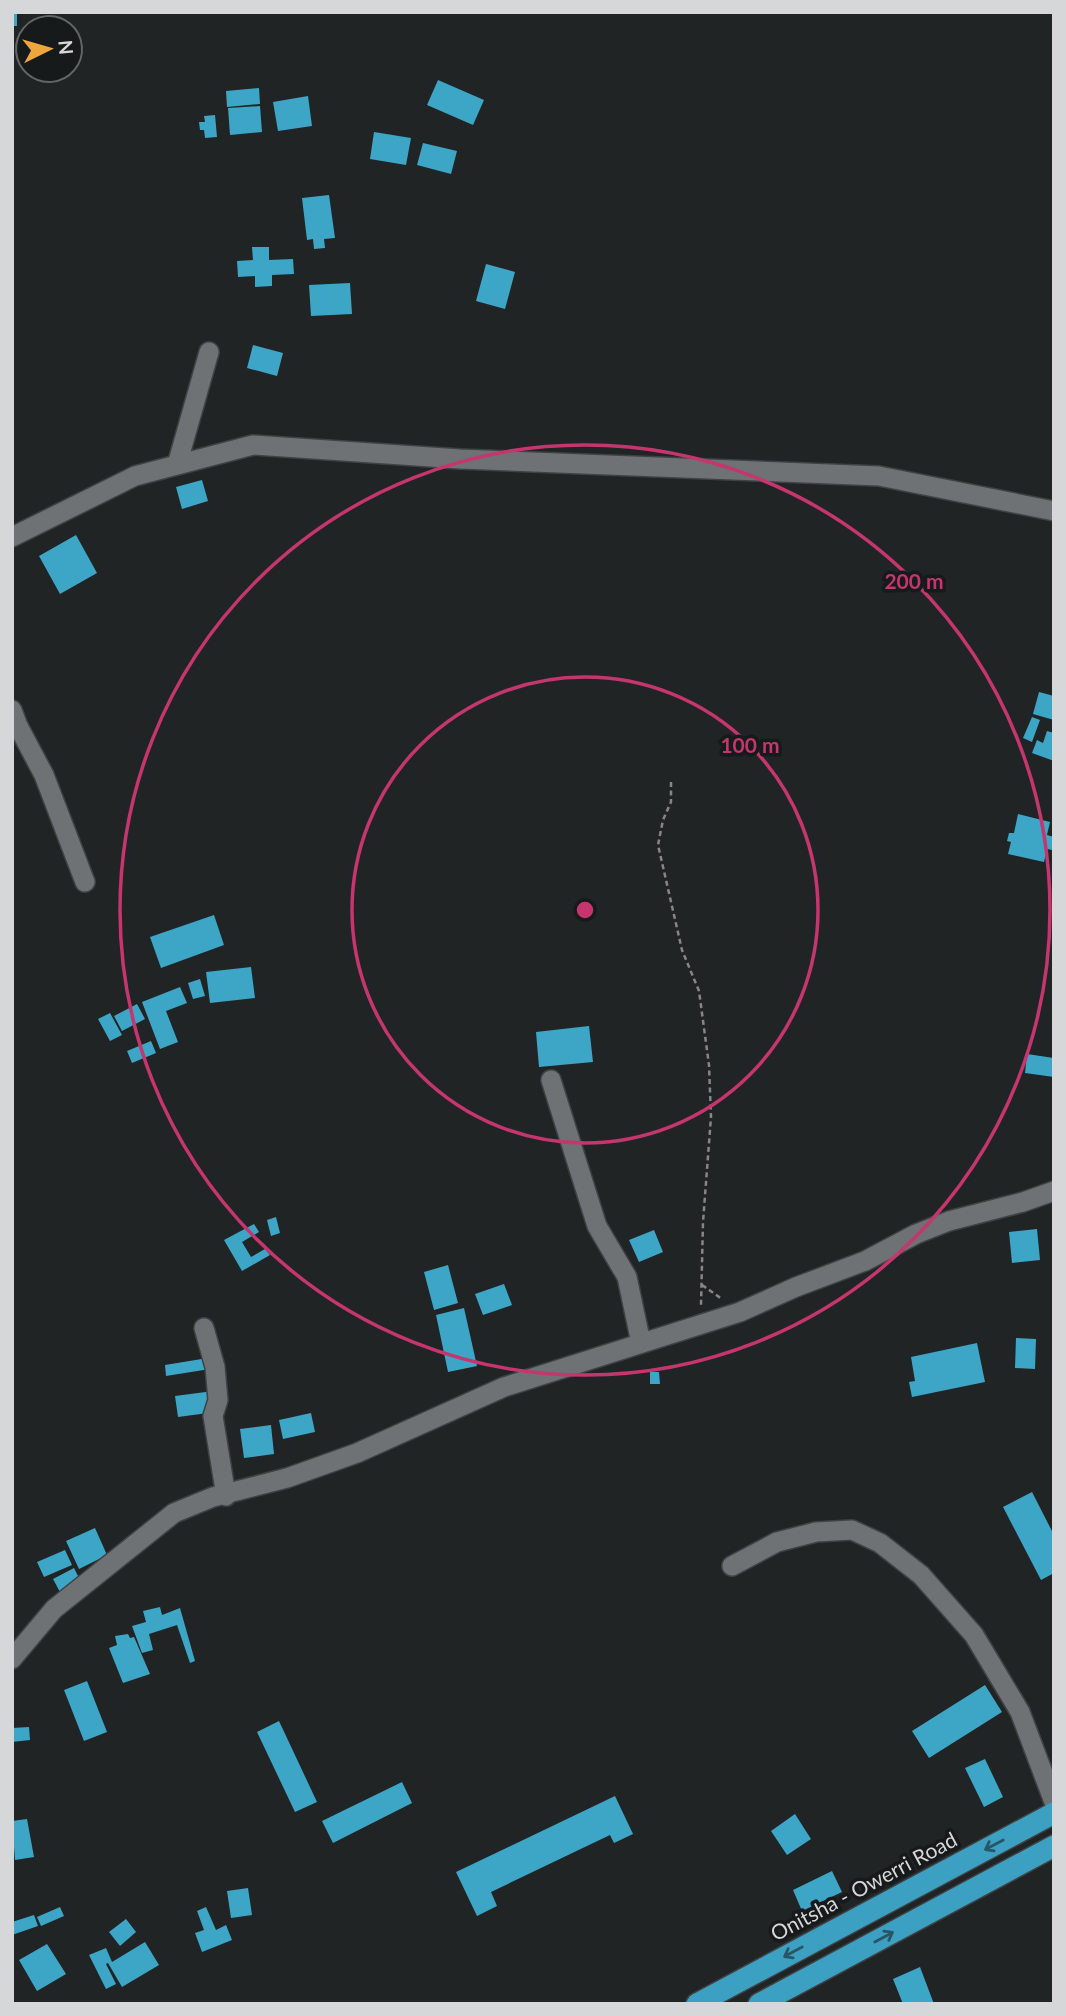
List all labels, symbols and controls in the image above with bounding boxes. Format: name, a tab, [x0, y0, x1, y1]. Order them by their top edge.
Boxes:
north arrow	[14, 14, 84, 84]
text: N	[54, 39, 79, 56]
text: 200 m	[884, 568, 944, 593]
text: 100 m	[720, 732, 780, 757]
centre of rings	[573, 898, 597, 922]
street label: Onitsha - Owerri Road	[766, 1826, 961, 1945]
one-way arrow	[984, 1838, 1004, 1852]
one-way arrow	[874, 1930, 894, 1944]
one-way arrow	[783, 1946, 804, 1960]

